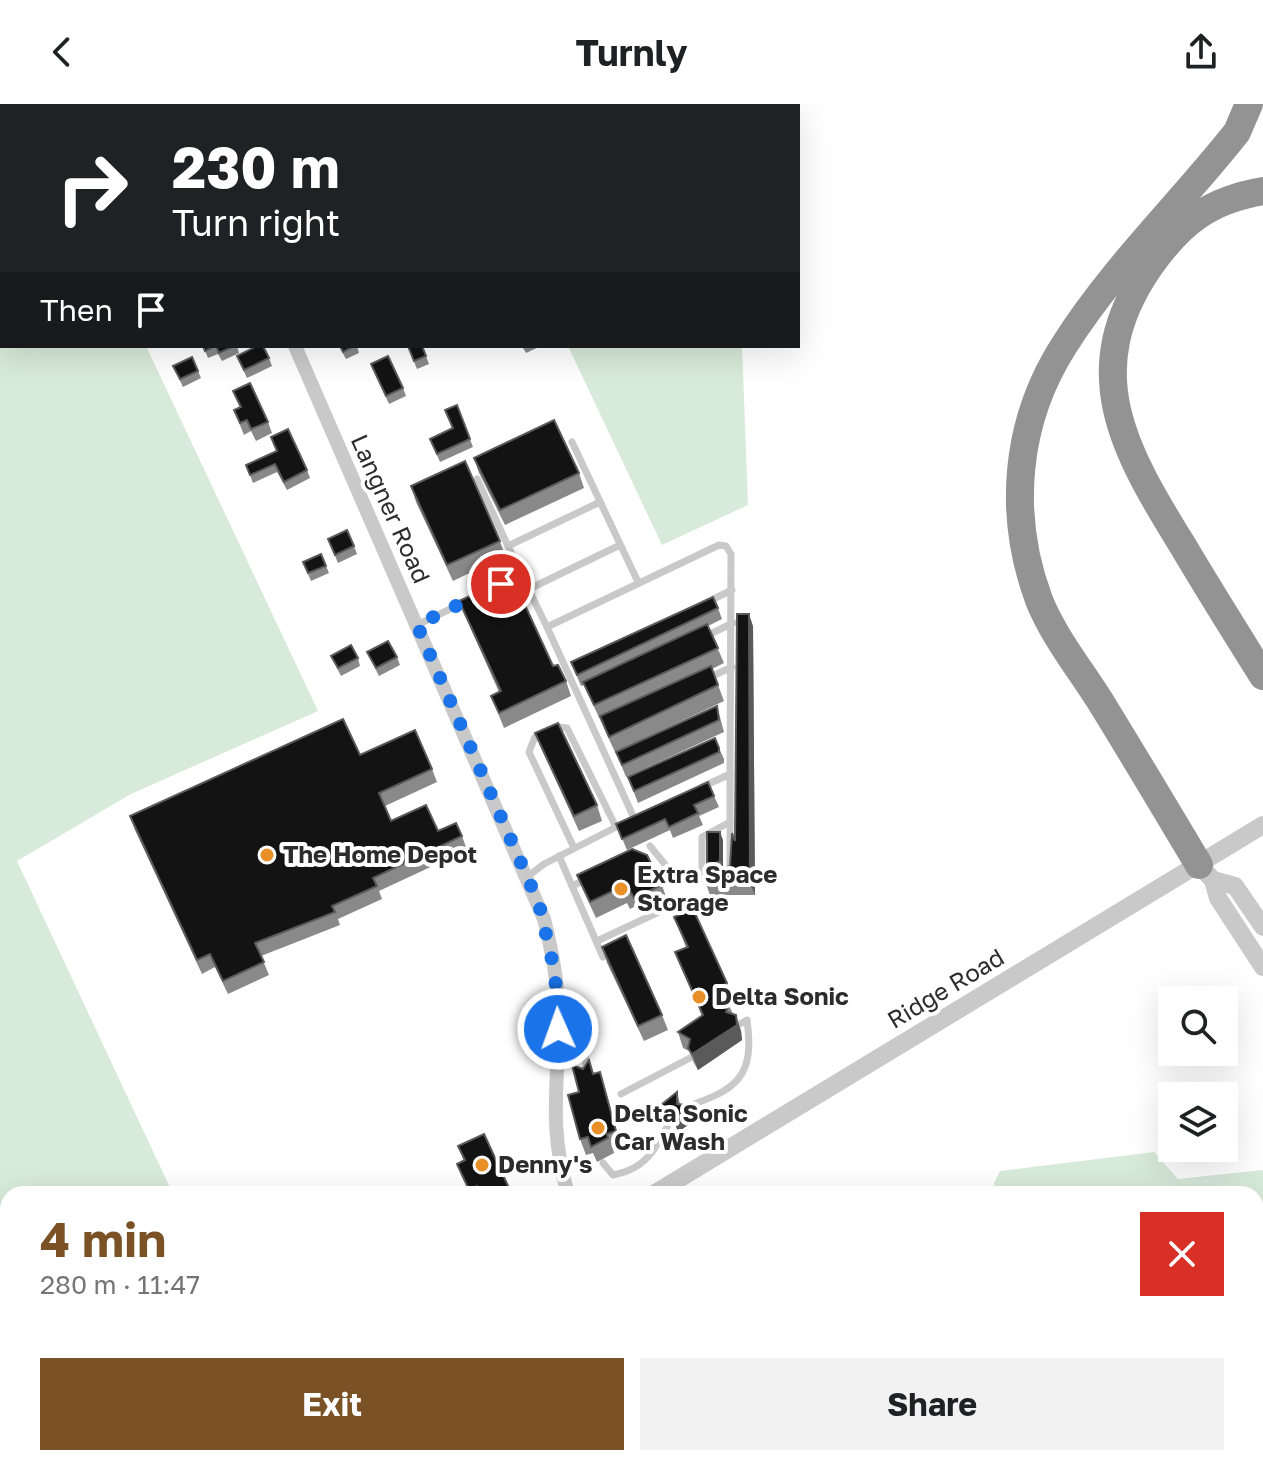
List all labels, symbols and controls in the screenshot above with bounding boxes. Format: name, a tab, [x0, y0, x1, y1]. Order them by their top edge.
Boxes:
icon: back	[40, 30, 84, 74]
icon: share	[1179, 30, 1223, 74]
text: Turnly	[575, 31, 688, 74]
text: 230 m	[172, 133, 340, 200]
icon: right	[40, 136, 144, 240]
text: Turn right	[172, 201, 340, 244]
icon: arrive	[129, 288, 173, 332]
text: Then	[40, 292, 113, 328]
street label: Langner Road	[346, 429, 437, 587]
pin	[467, 550, 535, 618]
icon: arrive	[479, 562, 523, 606]
place label: The Home Depot	[283, 839, 477, 868]
marker: The Home Depot	[258, 846, 276, 864]
place label: Extra Space Storage	[637, 859, 778, 916]
marker: Extra Space Storage	[612, 880, 630, 898]
street label: Ridge Road	[882, 942, 1009, 1034]
place label: Delta Sonic	[715, 981, 849, 1010]
map controls	[1158, 986, 1238, 1162]
button: search	[1158, 986, 1238, 1066]
position arrow	[516, 987, 600, 1071]
marker: Delta Sonic	[690, 988, 708, 1006]
button: layers	[1158, 1082, 1238, 1162]
place label: Delta Sonic Car Wash	[614, 1098, 748, 1155]
marker: Delta Sonic Car Wash	[589, 1119, 607, 1137]
place label: Denny's	[498, 1149, 592, 1178]
marker: Denny's	[473, 1156, 491, 1174]
text: 4 min	[40, 1210, 166, 1268]
button: close	[1140, 1212, 1224, 1296]
text: 280 m · 11:47	[40, 1269, 200, 1300]
button: Exit	[40, 1358, 624, 1450]
button: Share	[640, 1358, 1224, 1450]

